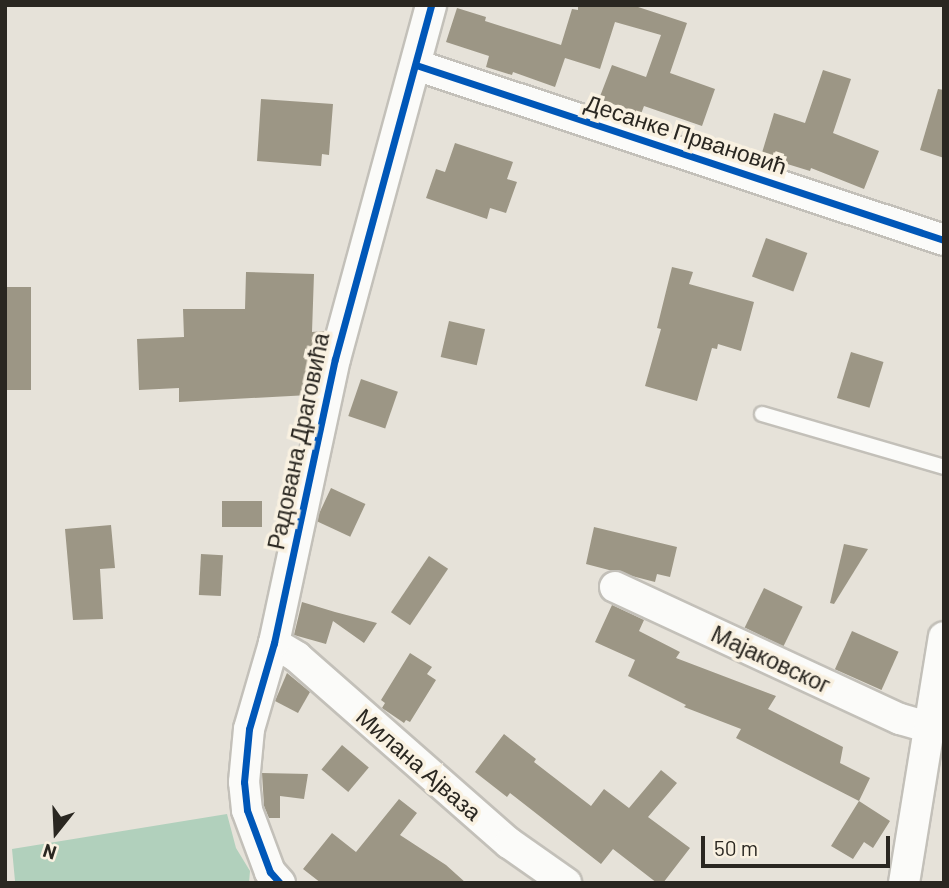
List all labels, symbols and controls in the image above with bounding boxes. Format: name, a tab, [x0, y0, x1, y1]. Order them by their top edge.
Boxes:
street label: Десанке Првановић	[582, 88, 790, 180]
street label: Радована Драговића	[262, 330, 334, 552]
street label: Мајаковског	[707, 619, 835, 699]
street label: Милана Ајваза	[351, 702, 487, 826]
north arrow	[21, 797, 91, 867]
scale bar	[704, 822, 893, 866]
text: 50 m	[714, 835, 758, 860]
text: N	[40, 840, 59, 865]

